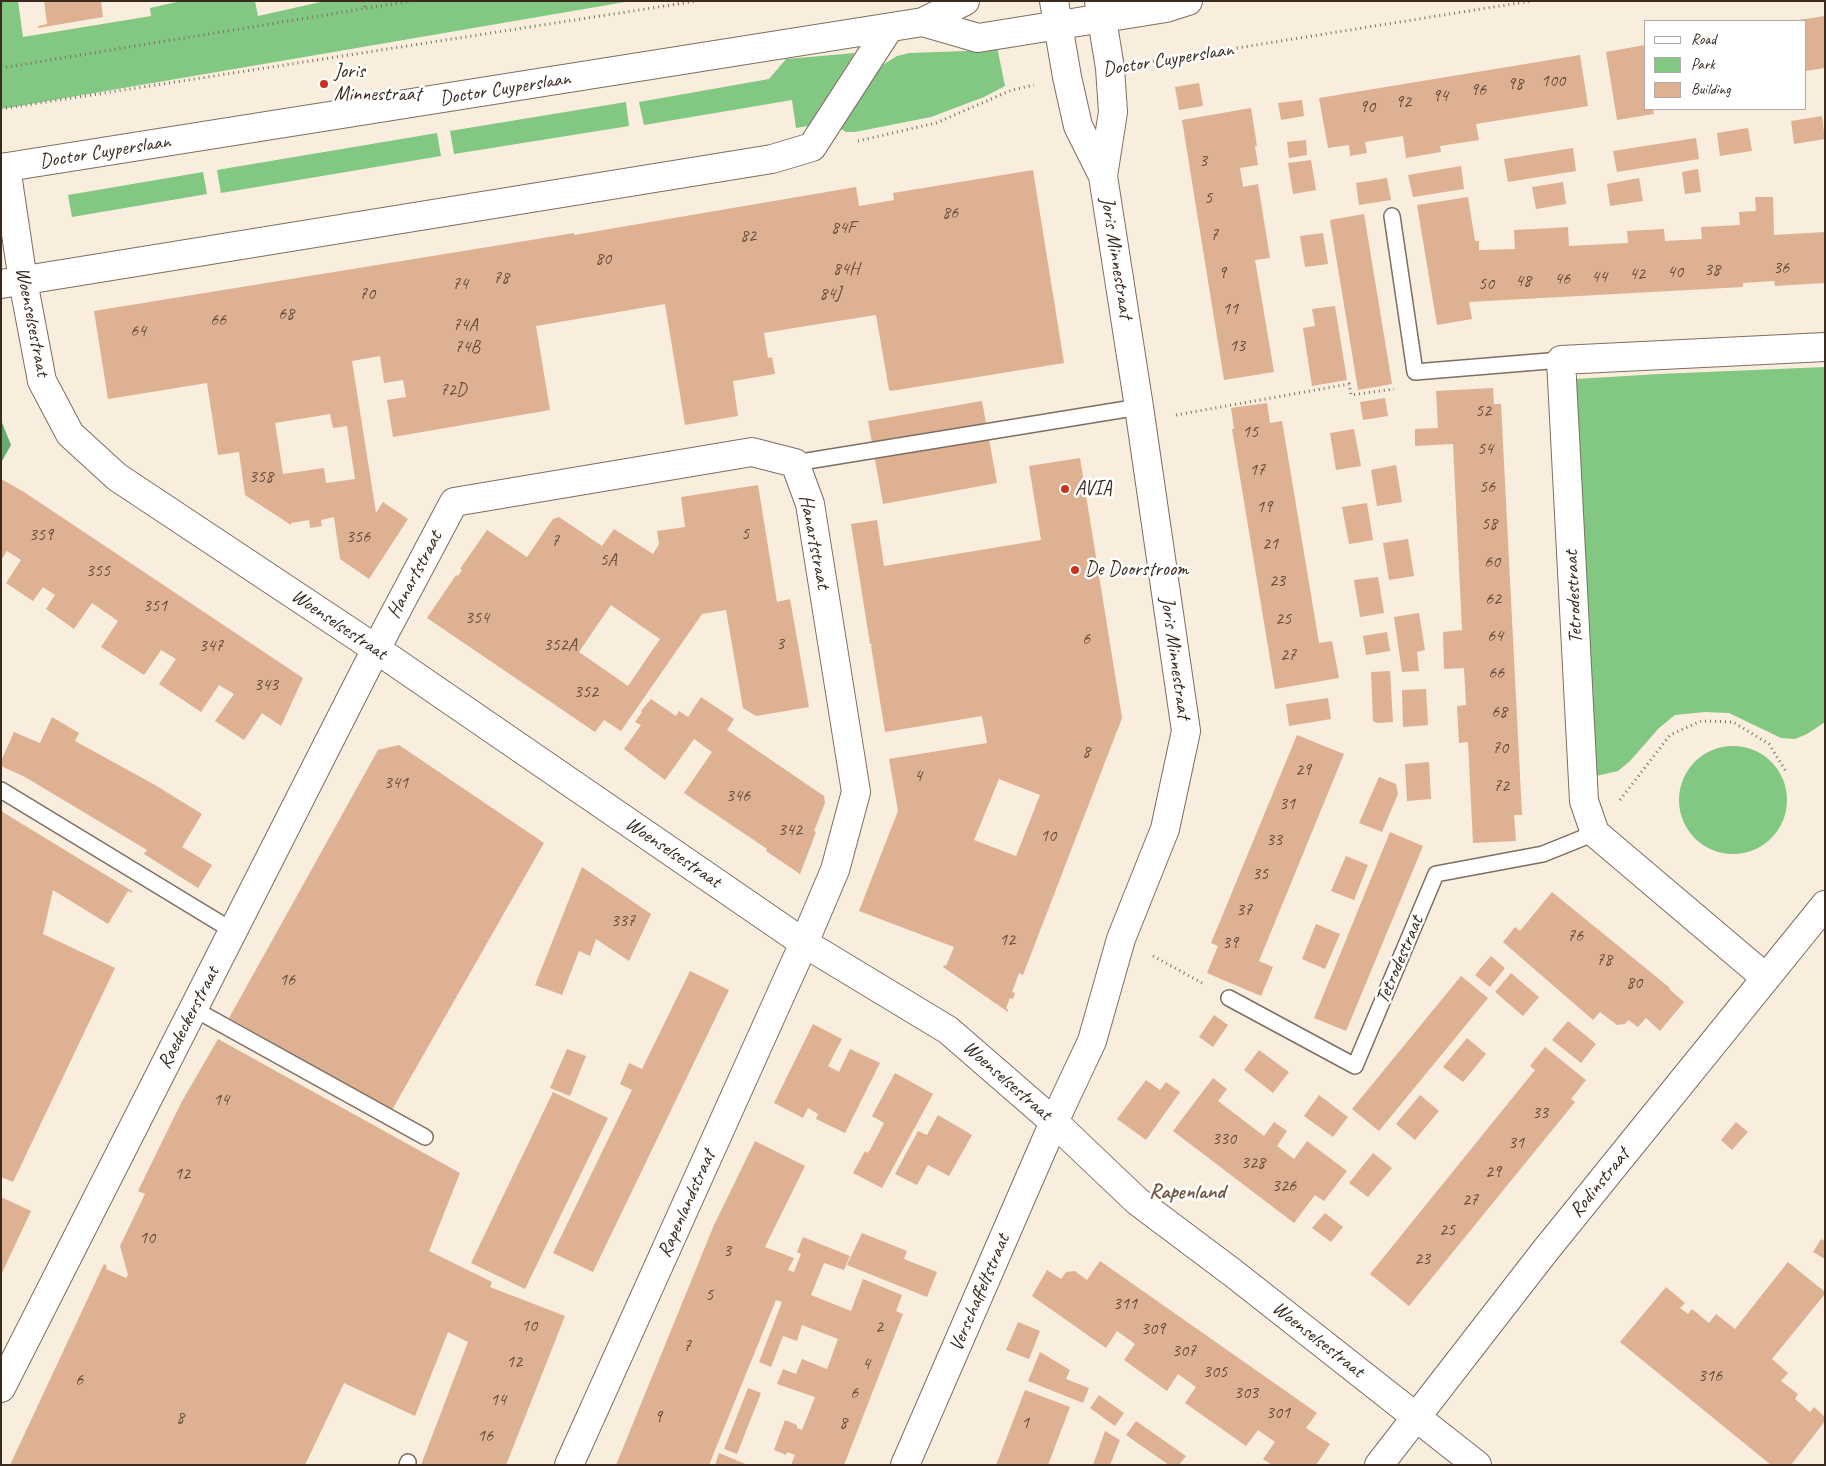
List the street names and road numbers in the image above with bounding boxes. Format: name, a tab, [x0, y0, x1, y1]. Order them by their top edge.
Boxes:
street label: Doctor Cuyperslaan	[1101, 38, 1235, 82]
street label: Doctor Cuyperslaan	[438, 67, 572, 111]
street label: Doctor Cuyperslaan	[38, 130, 172, 174]
street label: Joris Minnestraat	[1095, 196, 1137, 320]
street label: Woenselsestraat	[10, 265, 54, 379]
street label: Hanartstraat	[793, 493, 835, 591]
street label: Hanartstraat	[382, 527, 448, 623]
street label: Tetrodestraat	[1560, 550, 1588, 644]
street label: Woenselsestraat	[287, 584, 391, 666]
street label: Joris Minnestraat	[1155, 596, 1195, 720]
street label: Woenselsestraat	[621, 812, 725, 894]
street label: Tetrodestraat	[1371, 912, 1429, 1008]
street label: Raedeckerstraat	[153, 963, 225, 1073]
street label: Woenselsestraat	[957, 1036, 1057, 1126]
street label: Rodinstraat	[1565, 1143, 1635, 1223]
street label: Rapenlandstraat	[653, 1147, 721, 1261]
street label: Verschaffeltstraat	[945, 1231, 1015, 1355]
street label: Woenselsestraat	[1267, 1297, 1369, 1383]

